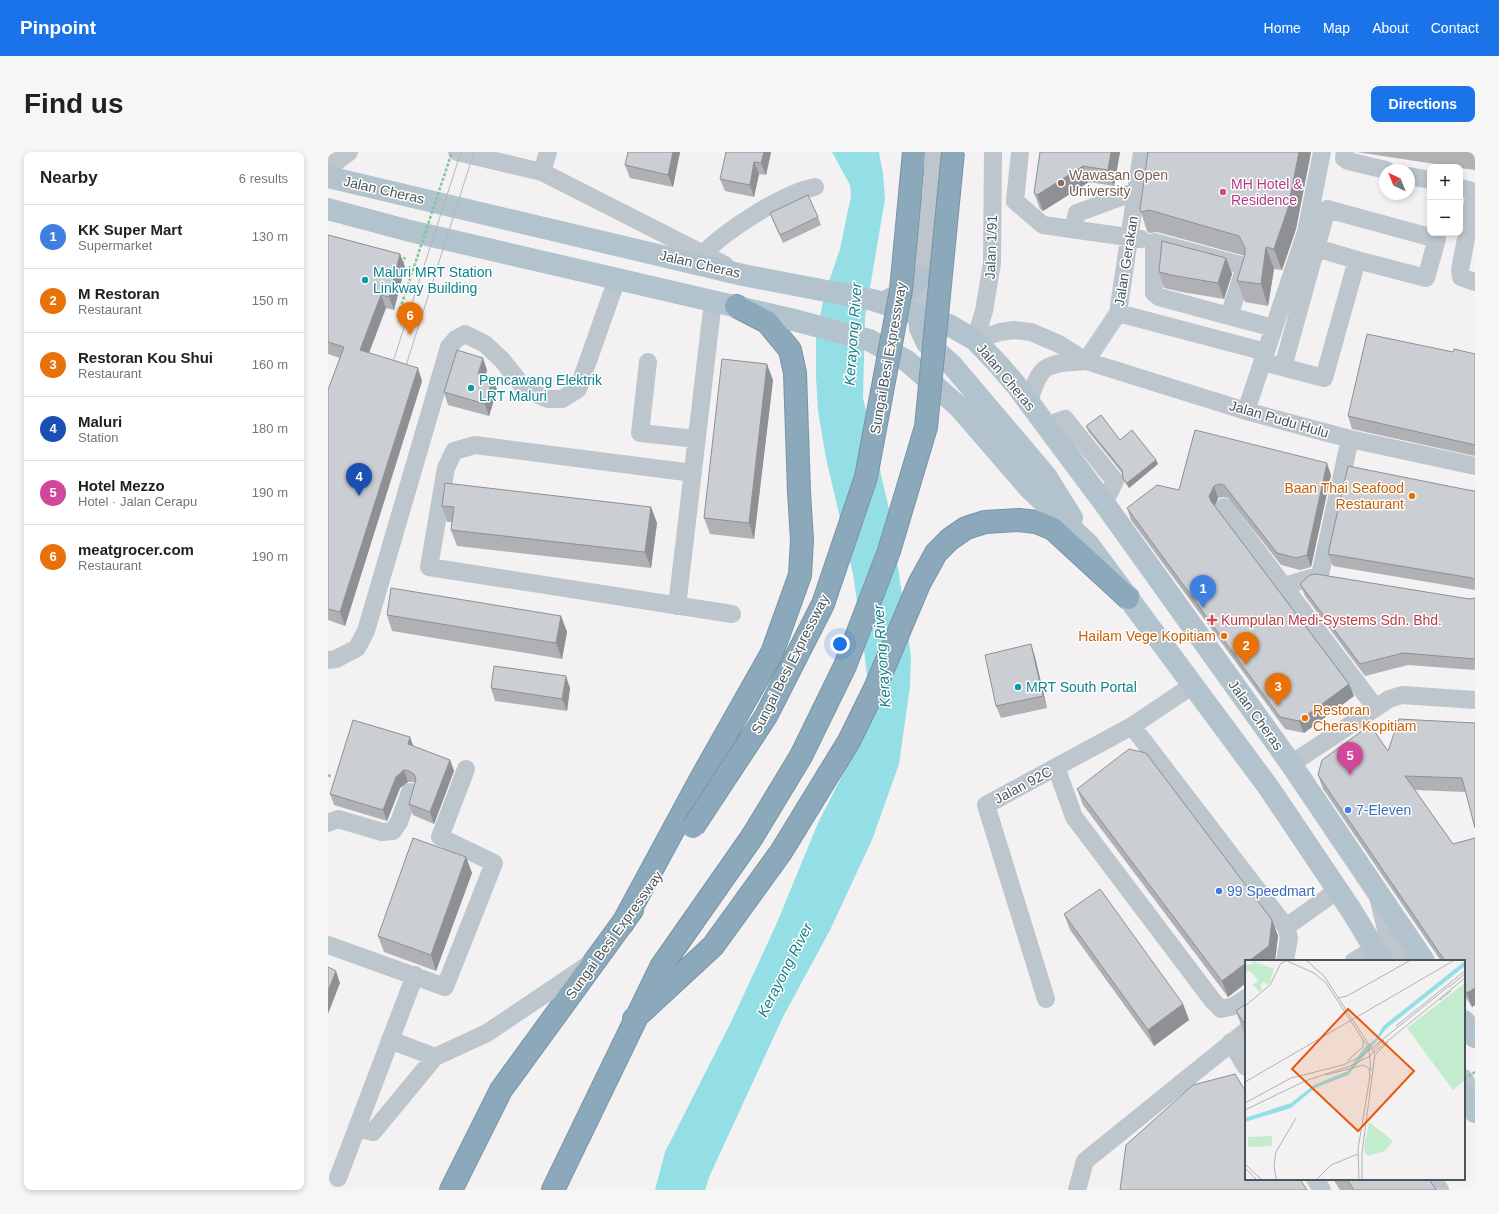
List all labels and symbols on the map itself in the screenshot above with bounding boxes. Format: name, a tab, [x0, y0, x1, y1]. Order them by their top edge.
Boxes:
north arrow	[1379, 164, 1415, 200]
place label: Wawasan Open University	[1069, 167, 1168, 199]
street label: Jalan Cheras	[342, 173, 426, 207]
place label: MH Hotel & Residence	[1231, 176, 1303, 208]
marker: Wawasan Open University	[1056, 178, 1066, 188]
marker: MH Hotel & Residence	[1218, 187, 1228, 197]
street label: Jalan 1/91	[982, 214, 1000, 280]
street label: Jalan Gerakan	[1111, 215, 1141, 307]
street label: Jalan Cheras	[658, 247, 742, 281]
place label: Maluri MRT Station Linkway Building	[373, 264, 492, 296]
marker: Maluri MRT Station Linkway Building	[360, 275, 370, 285]
water label: Kerayong River	[840, 281, 865, 386]
street label: Sungai Besi Expressway	[867, 281, 909, 435]
pin: 6	[397, 302, 423, 335]
street label: Jalan Cheras	[973, 340, 1039, 414]
place label: Pencawang Elektrik LRT Maluri	[479, 372, 603, 404]
marker: Pencawang Elektrik LRT Maluri	[466, 383, 476, 393]
street label: Jalan Pudu Hulu	[1227, 397, 1331, 441]
pin: 4	[346, 463, 372, 496]
place label: Baan Thai Seafood Restaurant	[1284, 480, 1404, 512]
marker: Baan Thai Seafood Restaurant	[1407, 491, 1417, 501]
pin: 1	[1190, 575, 1216, 608]
street label: Sungai Besi Expressway	[748, 592, 832, 736]
water label: Kerayong River	[869, 603, 894, 708]
place label: Kumpulan Medi-Systems Sdn. Bhd.	[1221, 612, 1442, 628]
marker: Kumpulan Medi-Systems Sdn. Bhd.	[1206, 614, 1218, 626]
place label: Hailam Vege Kopitiam	[1078, 628, 1216, 644]
marker: Hailam Vege Kopitiam	[1219, 631, 1229, 641]
pin: 2	[1233, 632, 1259, 665]
your location	[830, 634, 850, 654]
pin: 3	[1265, 673, 1291, 706]
street label: Jalan Cheras	[1225, 677, 1287, 753]
place label: MRT South Portal	[1026, 679, 1137, 695]
marker: MRT South Portal	[1013, 682, 1023, 692]
place label: Restoran Cheras Kopitiam	[1313, 702, 1417, 734]
marker: Restoran Cheras Kopitiam	[1300, 713, 1310, 723]
pin: 5	[1337, 742, 1363, 775]
street label: Jalan 92C	[991, 763, 1055, 807]
place label: 7-Eleven	[1356, 802, 1411, 818]
marker: 7-Eleven	[1343, 805, 1353, 815]
street label: Sungai Besi Expressway	[562, 868, 666, 1002]
place label: 99 Speedmart	[1227, 883, 1315, 899]
marker: 99 Speedmart	[1214, 886, 1224, 896]
water label: Kerayong River	[754, 919, 816, 1020]
inset map	[1245, 960, 1465, 1180]

